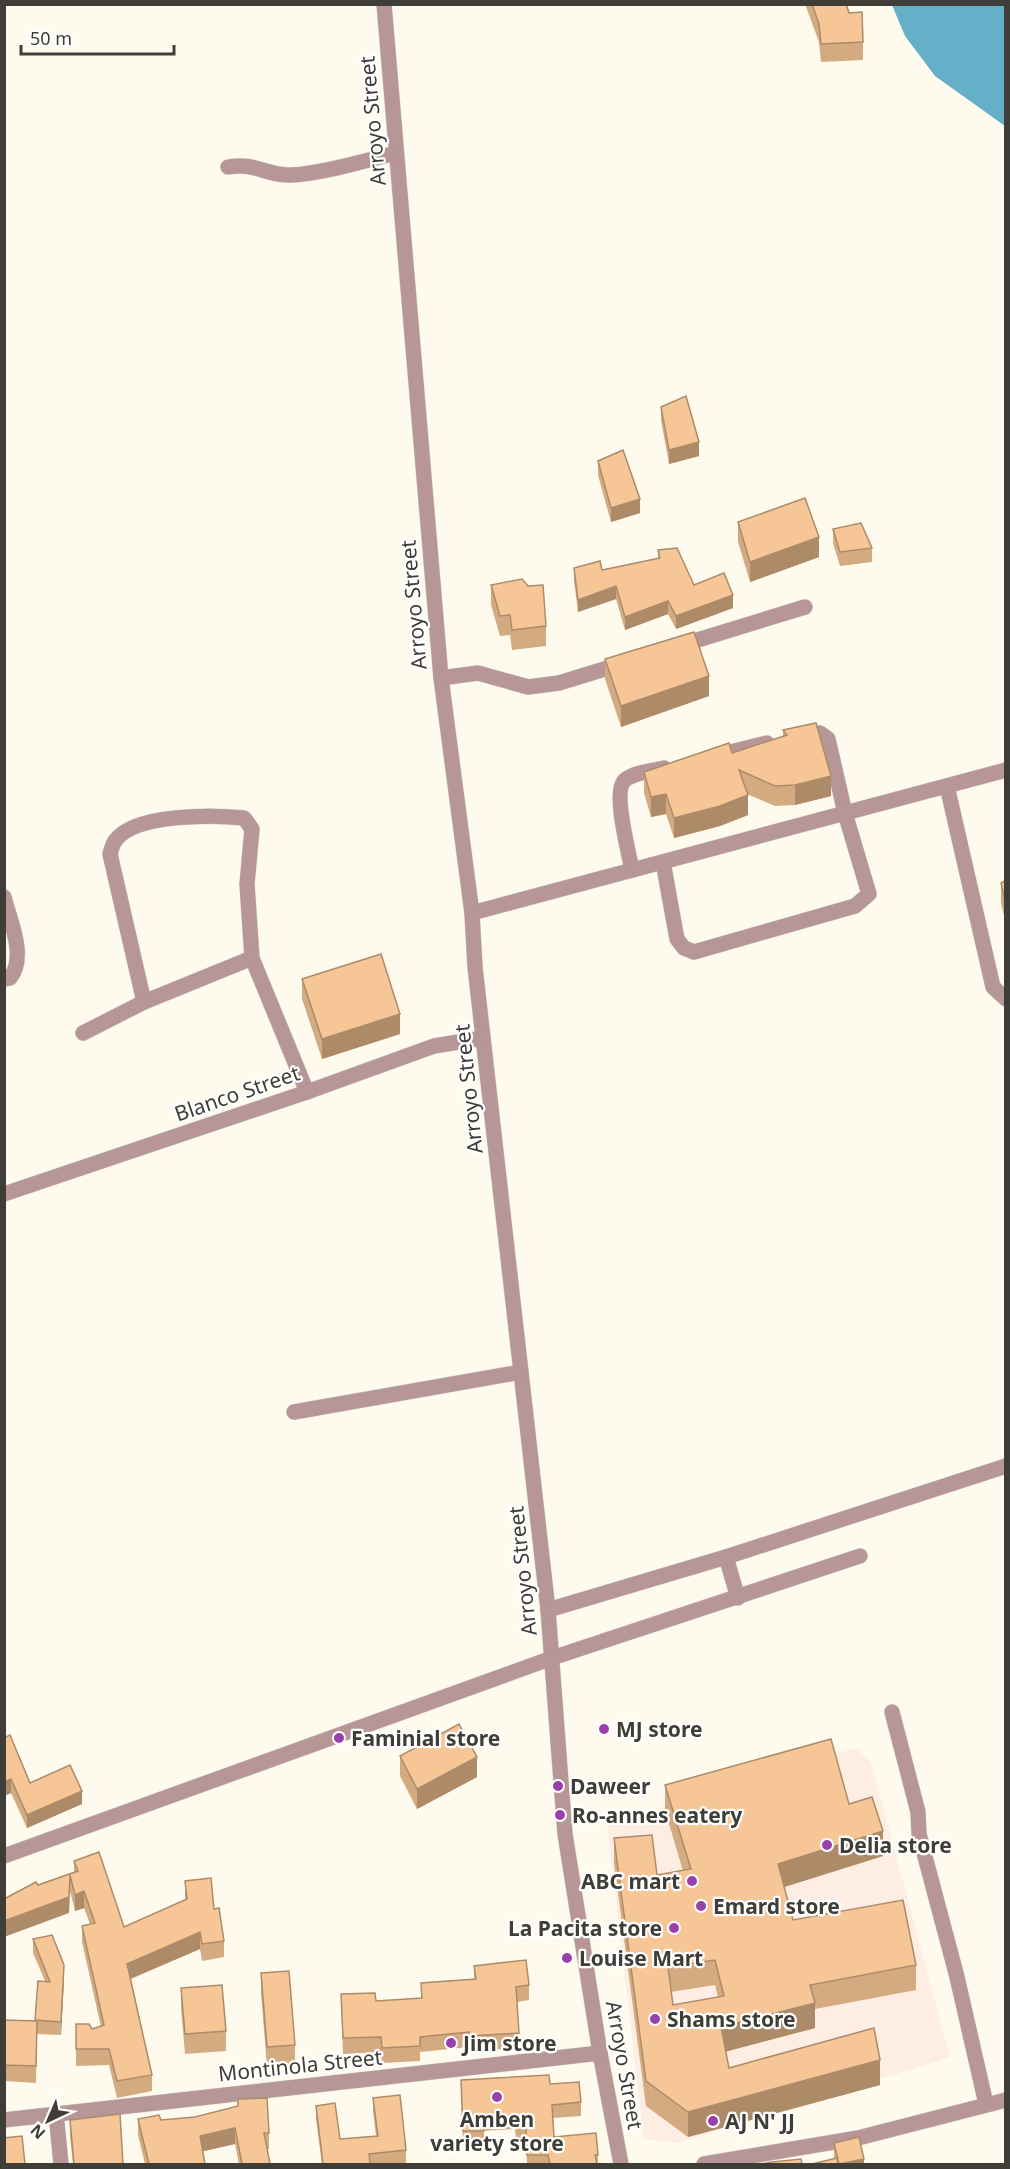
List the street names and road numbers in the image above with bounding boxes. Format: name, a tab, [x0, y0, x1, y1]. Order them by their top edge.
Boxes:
street label: Arroyo Street	[352, 55, 392, 187]
street label: Arroyo Street	[393, 539, 433, 671]
street label: Arroyo Street	[447, 1022, 489, 1155]
street label: Blanco Street	[171, 1058, 304, 1128]
street label: Arroyo Street	[501, 1504, 543, 1637]
street label: Arroyo Street	[600, 1998, 650, 2132]
street label: Montinola Street	[217, 2042, 384, 2088]

